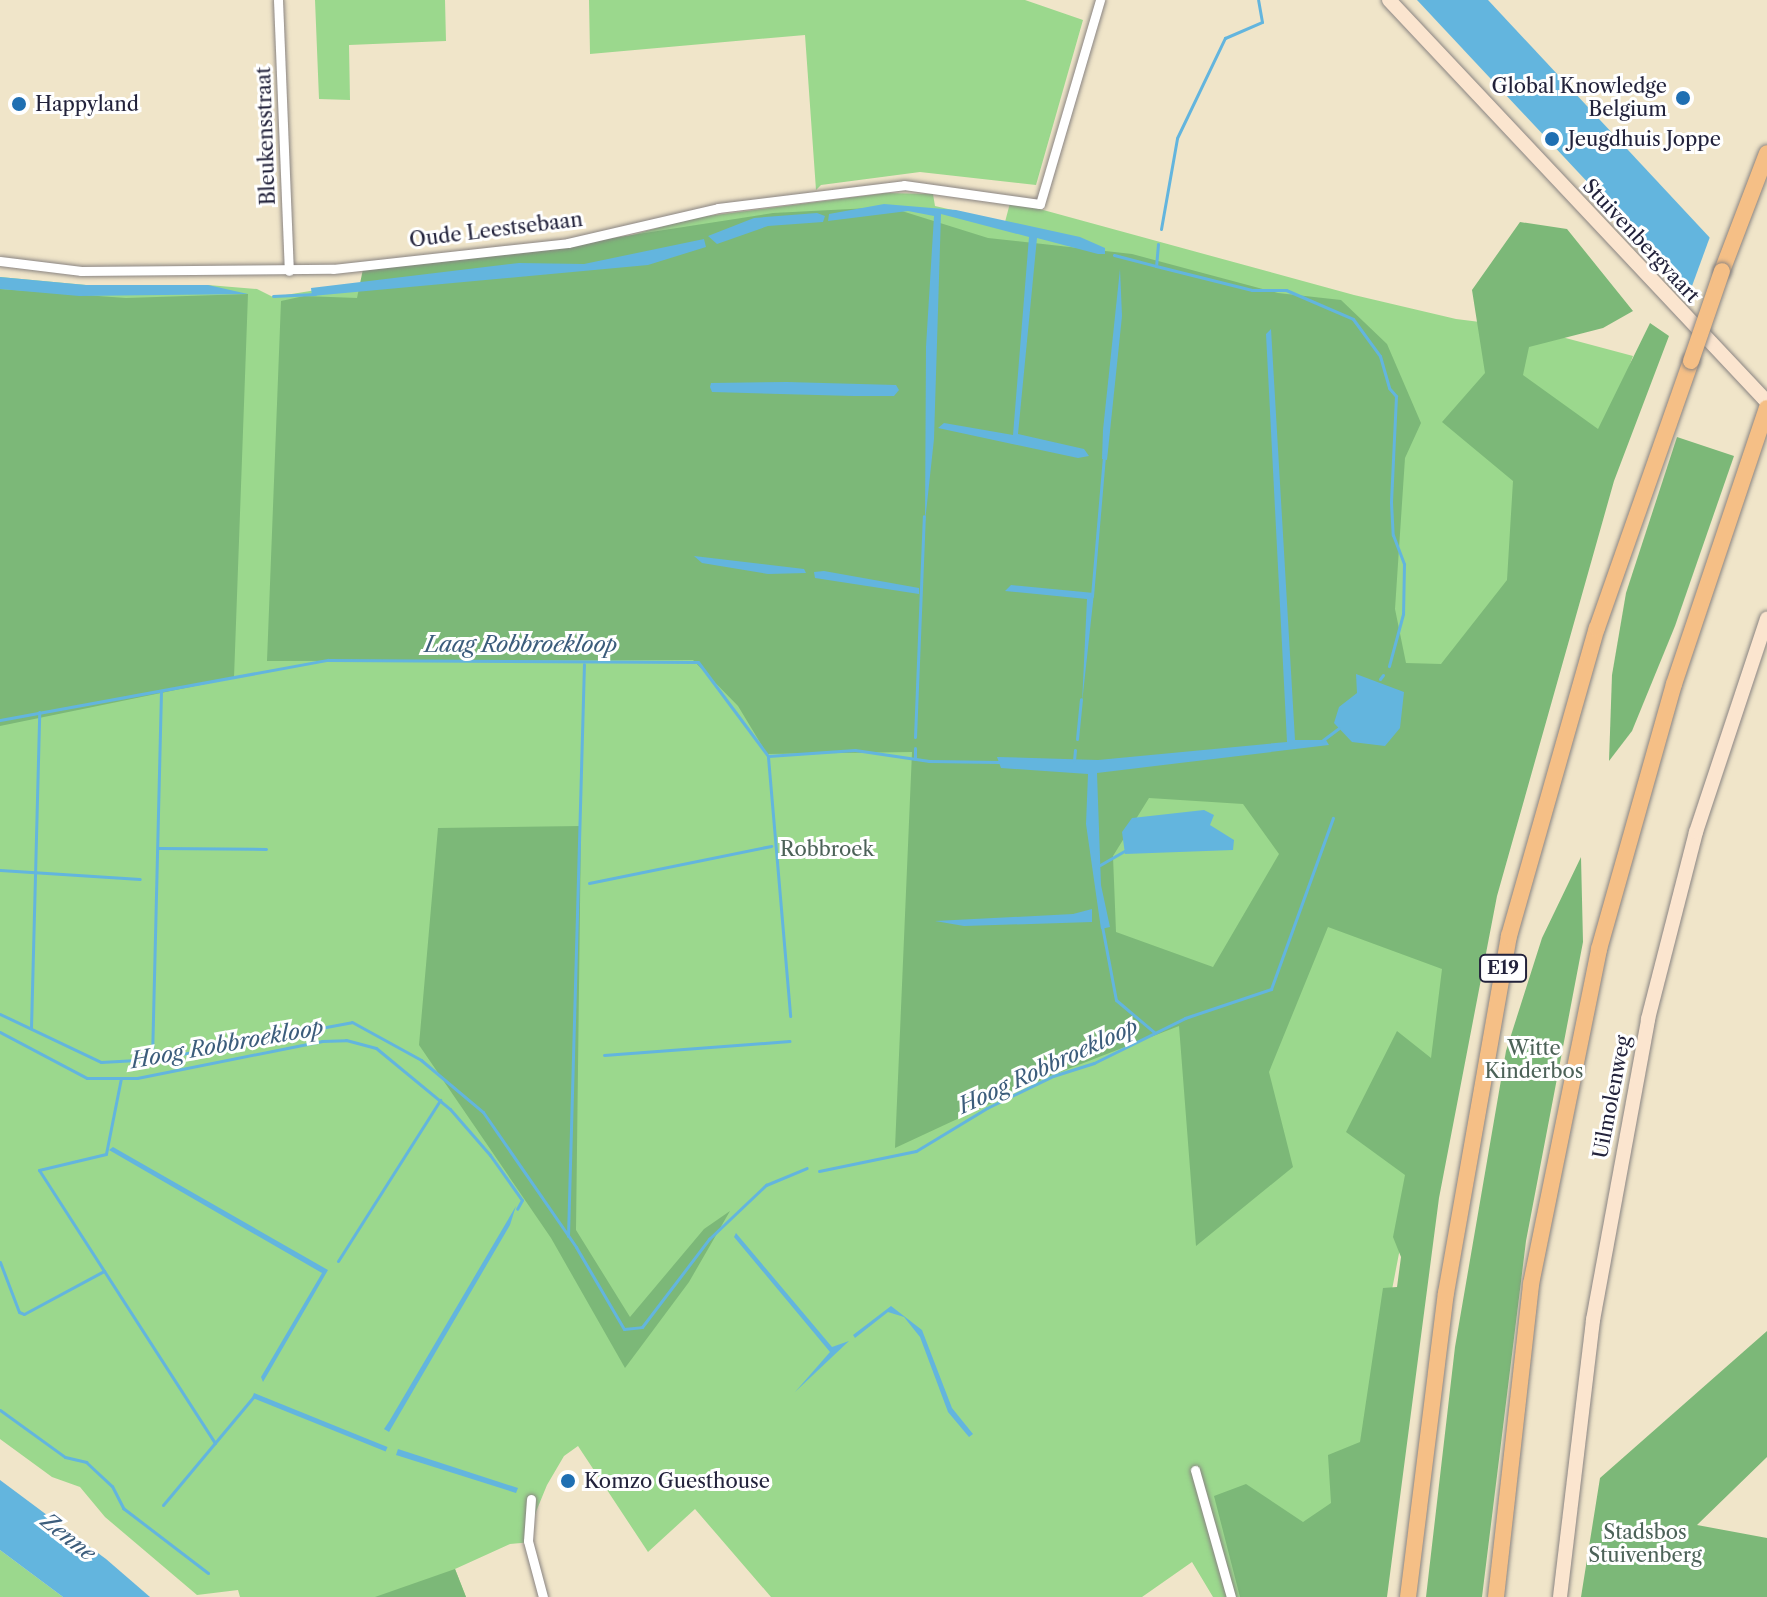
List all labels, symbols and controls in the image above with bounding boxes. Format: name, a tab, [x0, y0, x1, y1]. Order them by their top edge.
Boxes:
street label: Bleukensstraat	[252, 66, 280, 206]
place label: Global Knowledge Belgium	[1492, 74, 1667, 121]
marker: Global Knowledge Belgium	[1674, 89, 1692, 107]
place label: Happyland	[35, 92, 139, 116]
marker: Happyland	[10, 95, 28, 113]
place label: Jeugdhuis Joppe	[1568, 127, 1721, 151]
marker: Jeugdhuis Joppe	[1543, 130, 1561, 148]
street label: Stuivenbergvaart	[1578, 174, 1704, 308]
street label: Oude Leestsebaan	[408, 207, 584, 253]
water label: Laag Robbroekloop	[424, 632, 618, 658]
park label: Robbroek	[780, 837, 874, 861]
road number: E19	[1479, 954, 1527, 982]
water label: Hoog Robbroekloop	[954, 1013, 1142, 1119]
water label: Hoog Robbroekloop	[128, 1014, 326, 1074]
street label: Uilmolenweg	[1588, 1033, 1636, 1161]
park label: Witte Kinderbos	[1484, 1036, 1584, 1083]
place label: Komzo Guesthouse	[584, 1469, 770, 1493]
marker: Komzo Guesthouse	[559, 1472, 577, 1490]
water label: Zenne	[35, 1507, 101, 1567]
park label: Stadsbos Stuivenberg	[1588, 1520, 1702, 1567]

